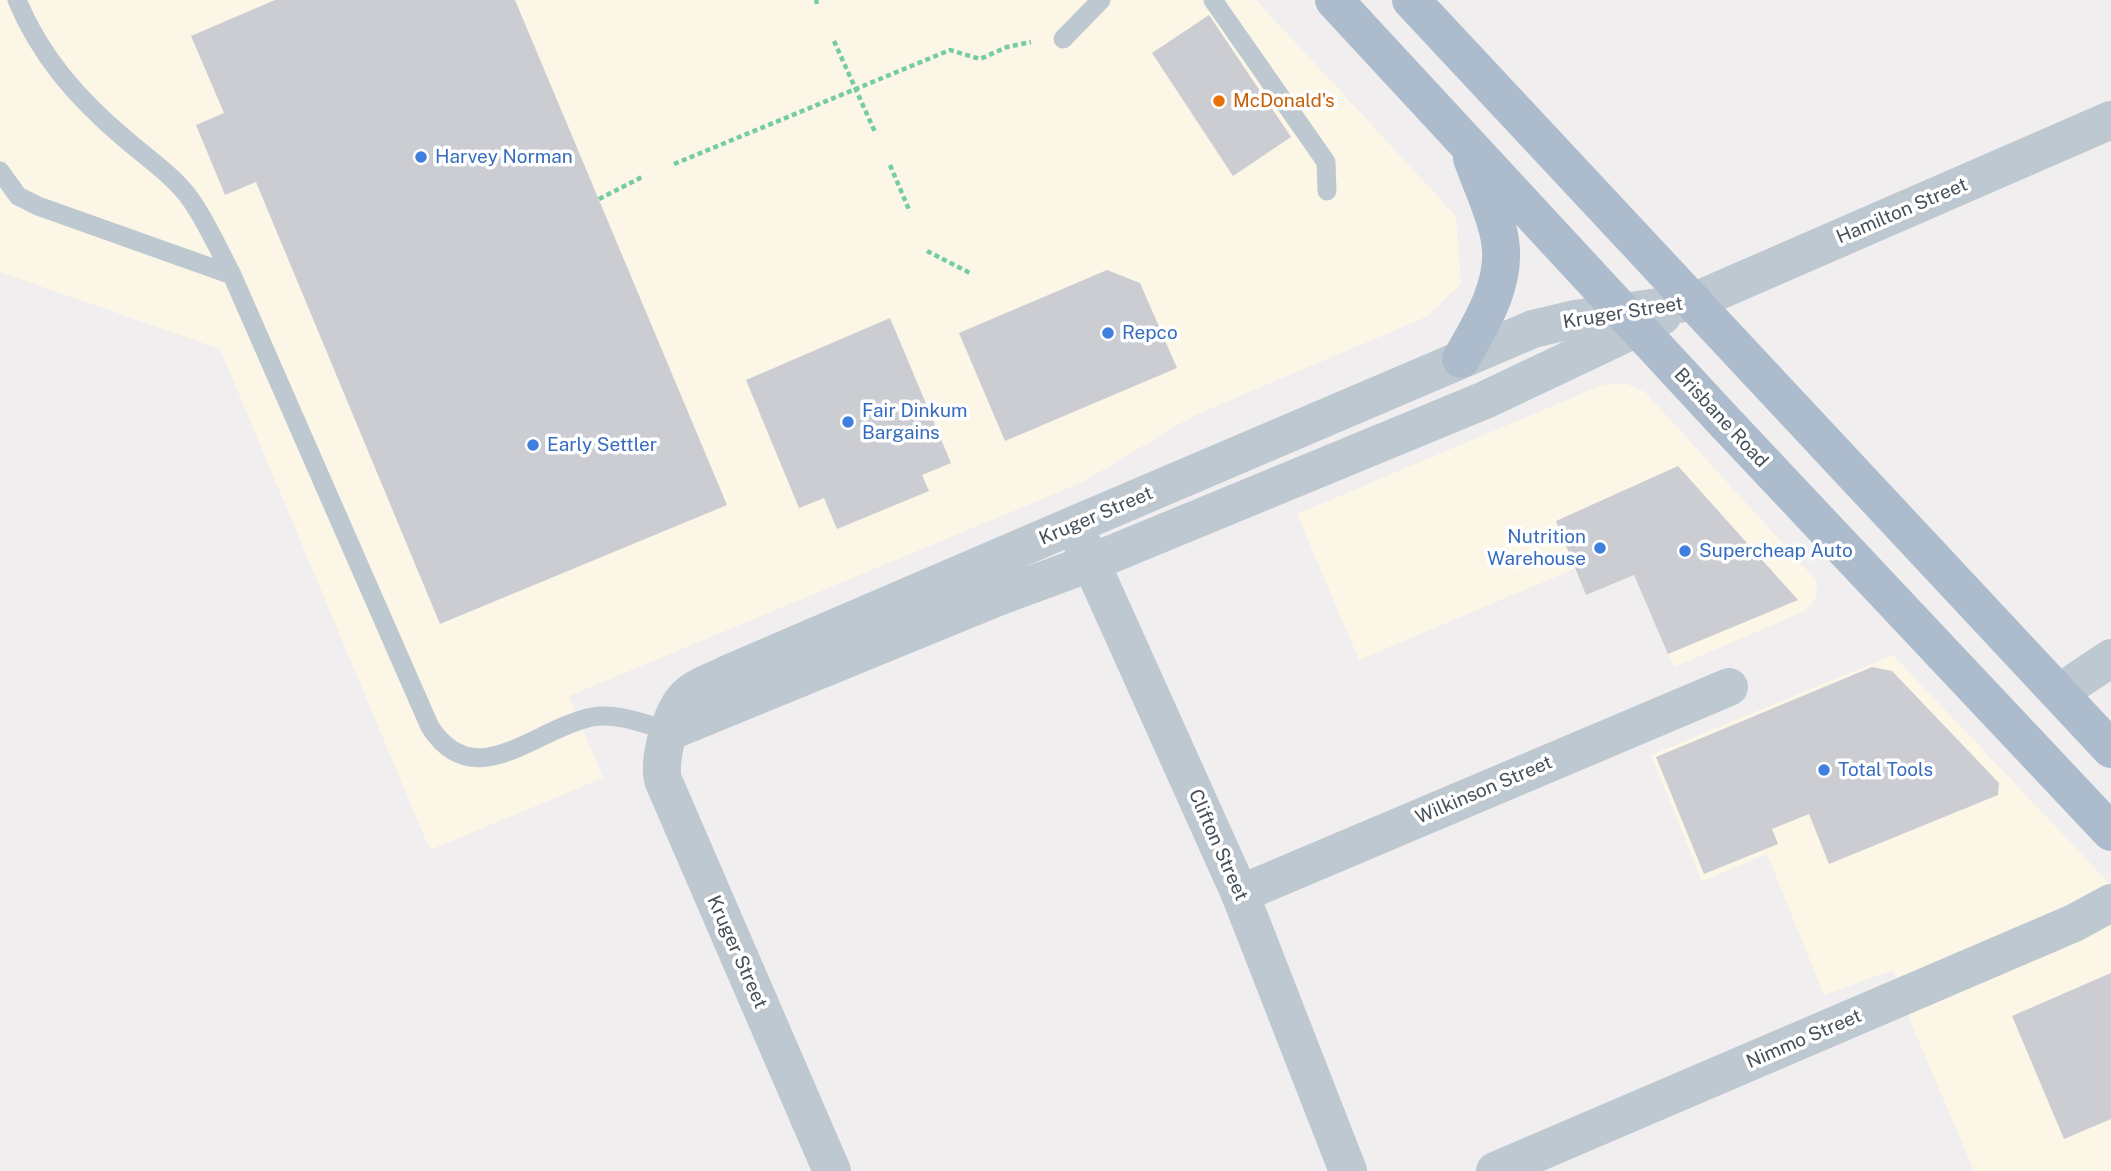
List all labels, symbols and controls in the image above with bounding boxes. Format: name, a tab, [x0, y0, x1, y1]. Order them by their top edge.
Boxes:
place label: McDonald's	[1233, 90, 1335, 112]
marker: McDonald's	[1211, 93, 1227, 109]
place label: Harvey Norman	[435, 146, 573, 168]
marker: Harvey Norman	[413, 149, 429, 165]
street label: Hamilton Street	[1833, 173, 1971, 249]
street label: Kruger Street	[1561, 292, 1685, 334]
place label: Repco	[1122, 322, 1178, 344]
marker: Repco	[1100, 325, 1116, 341]
street label: Brisbane Road	[1669, 364, 1773, 472]
place label: Fair Dinkum Bargains	[862, 400, 967, 444]
marker: Fair Dinkum Bargains	[840, 414, 856, 430]
place label: Early Settler	[547, 434, 657, 456]
marker: Early Settler	[525, 437, 541, 453]
street label: Kruger Street	[1036, 482, 1156, 550]
place label: Nutrition Warehouse	[1487, 526, 1586, 570]
marker: Nutrition Warehouse	[1592, 540, 1608, 556]
place label: Supercheap Auto	[1699, 540, 1853, 562]
marker: Supercheap Auto	[1677, 543, 1693, 559]
street label: Wilkinson Street	[1412, 751, 1556, 829]
place label: Total Tools	[1838, 759, 1933, 781]
marker: Total Tools	[1816, 762, 1832, 778]
street label: Clifton Street	[1183, 786, 1253, 904]
street label: Kruger Street	[702, 892, 772, 1012]
street label: Nimmo Street	[1743, 1004, 1865, 1074]

